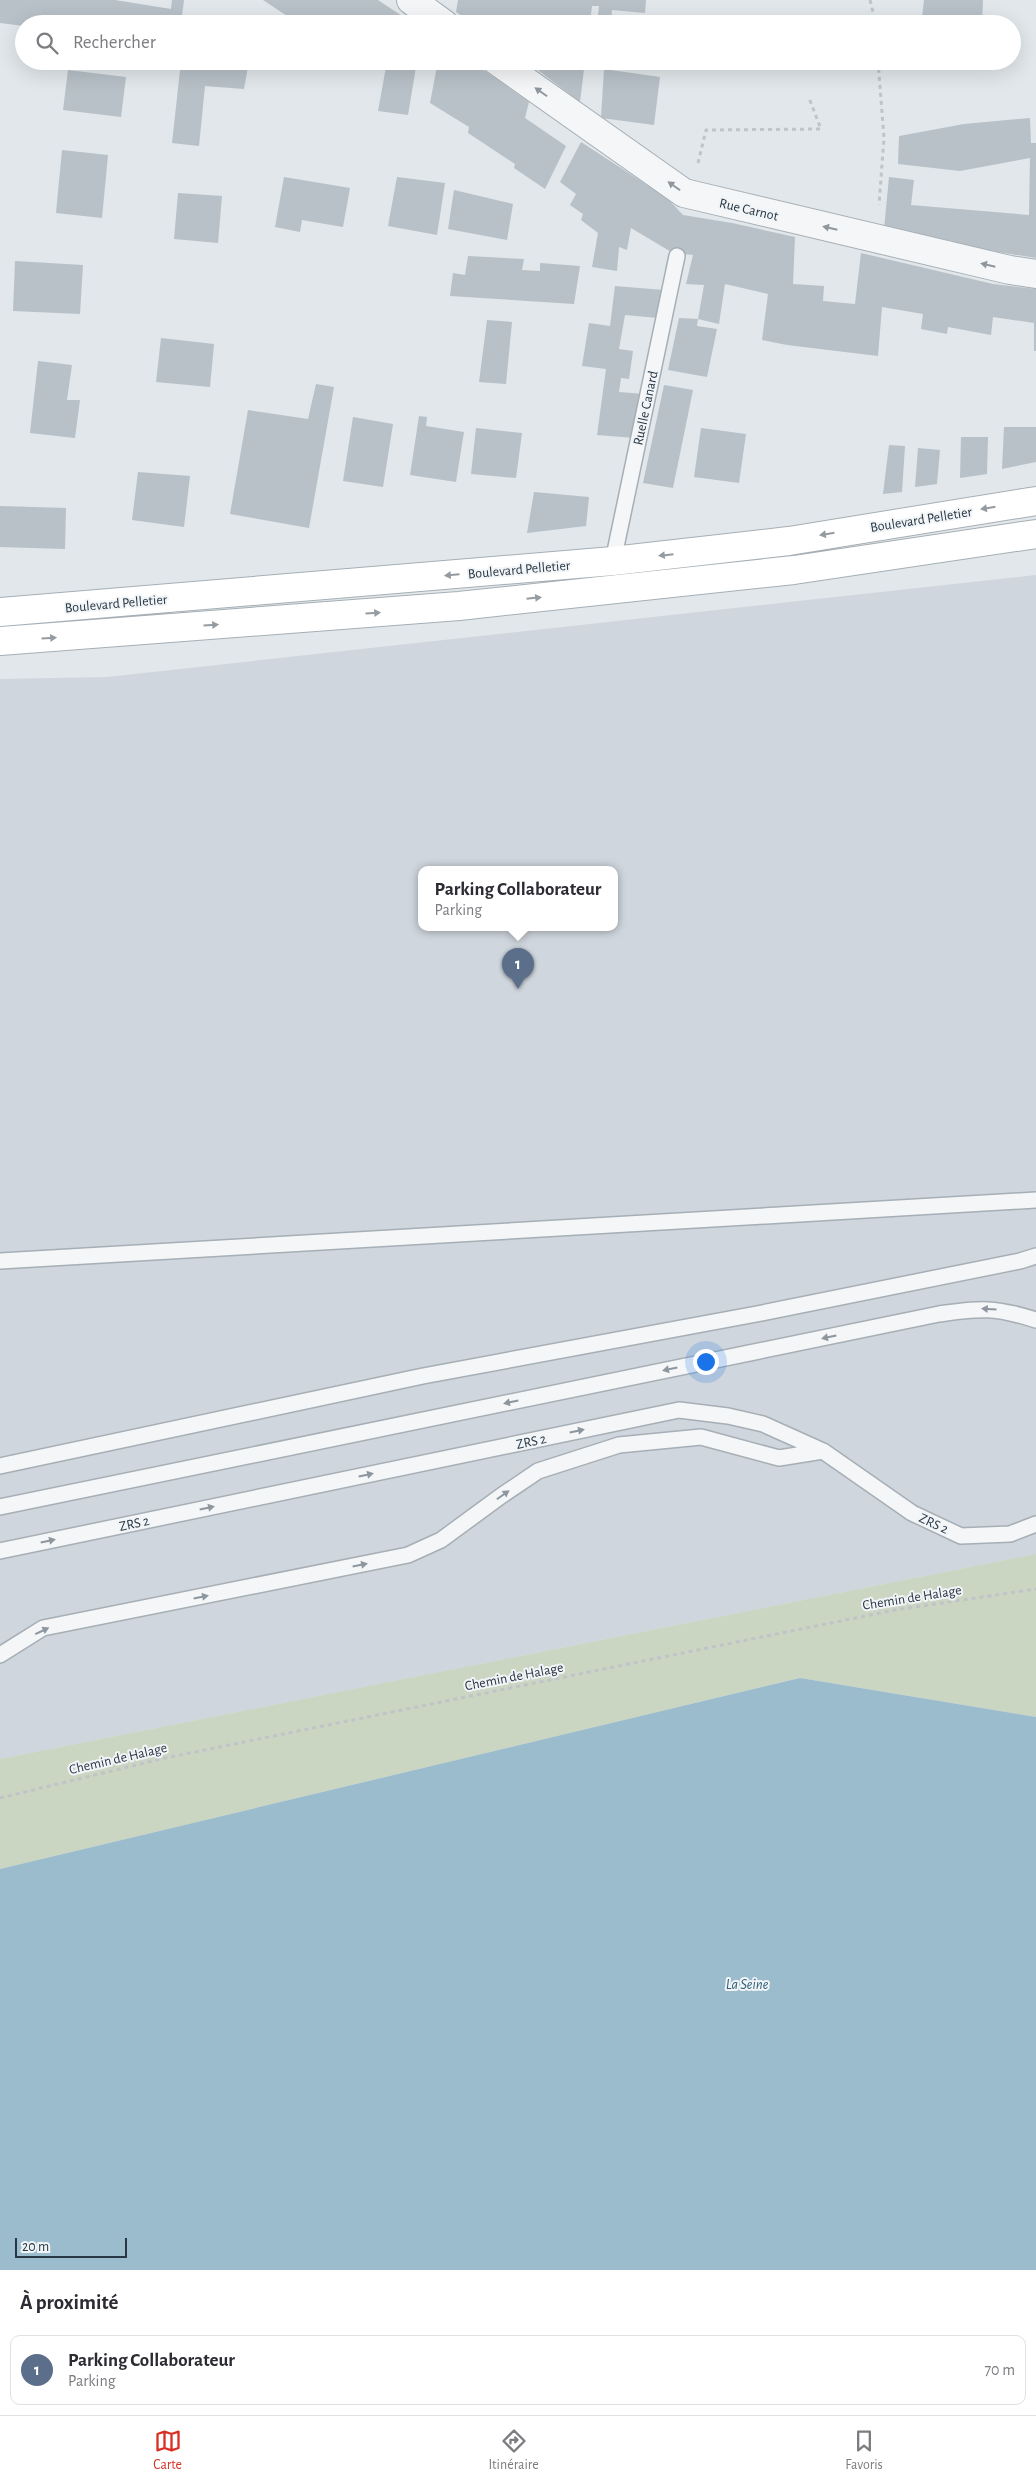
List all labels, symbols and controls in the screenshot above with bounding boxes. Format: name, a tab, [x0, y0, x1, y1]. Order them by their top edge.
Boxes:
search box	[15, 15, 1021, 70]
icon: search	[33, 29, 61, 57]
text: Rechercher	[73, 33, 156, 52]
one-way arrow	[534, 87, 548, 97]
one-way arrow	[667, 181, 681, 191]
street label: Rue Carnot	[718, 196, 780, 224]
one-way arrow	[822, 224, 838, 232]
one-way arrow	[981, 261, 996, 269]
street label: Ruelle Canard	[631, 370, 661, 447]
street label: Boulevard Pelletier	[869, 505, 973, 535]
one-way arrow	[980, 505, 996, 513]
one-way arrow	[819, 531, 835, 539]
one-way arrow	[658, 551, 674, 559]
street label: Boulevard Pelletier	[467, 559, 571, 581]
one-way arrow	[444, 571, 460, 579]
street label: Boulevard Pelletier	[64, 593, 168, 615]
one-way arrow	[527, 594, 543, 602]
one-way arrow	[365, 609, 381, 617]
one-way arrow	[203, 621, 219, 629]
one-way arrow	[41, 633, 57, 641]
popup	[418, 866, 618, 931]
text: Parking Collaborateur	[435, 880, 601, 899]
text: Parking	[435, 902, 482, 918]
pin: 1	[502, 948, 534, 989]
one-way arrow	[981, 1305, 997, 1313]
one-way arrow	[821, 1333, 837, 1341]
your location	[693, 1349, 719, 1375]
one-way arrow	[661, 1366, 677, 1374]
one-way arrow	[503, 1398, 518, 1406]
one-way arrow	[569, 1427, 585, 1435]
street label: ZRS 2	[515, 1432, 548, 1452]
one-way arrow	[358, 1471, 374, 1479]
one-way arrow	[496, 1490, 510, 1500]
one-way arrow	[199, 1504, 214, 1512]
street label: ZRS 2	[917, 1511, 950, 1537]
street label: ZRS 2	[118, 1514, 151, 1534]
one-way arrow	[40, 1536, 56, 1544]
one-way arrow	[352, 1561, 367, 1569]
street label: Chemin de Halage	[862, 1583, 963, 1613]
one-way arrow	[193, 1593, 208, 1601]
one-way arrow	[35, 1626, 49, 1634]
street label: Chemin de Halage	[464, 1661, 565, 1693]
street label: Chemin de Halage	[68, 1741, 169, 1777]
water label: La Seine	[726, 1977, 769, 1992]
scale bar	[15, 2235, 128, 2258]
text: 20 m	[22, 2240, 49, 2254]
text: À proximité	[20, 2292, 118, 2313]
text: Parking Collaborateur	[68, 2351, 235, 2370]
text: 1	[34, 2362, 40, 2378]
text: 70 m	[984, 2362, 1015, 2378]
text: Parking	[68, 2373, 116, 2389]
tab: Carte	[153, 2427, 182, 2474]
tab: Itinéraire	[488, 2427, 539, 2474]
tab: Favoris	[845, 2427, 883, 2474]

